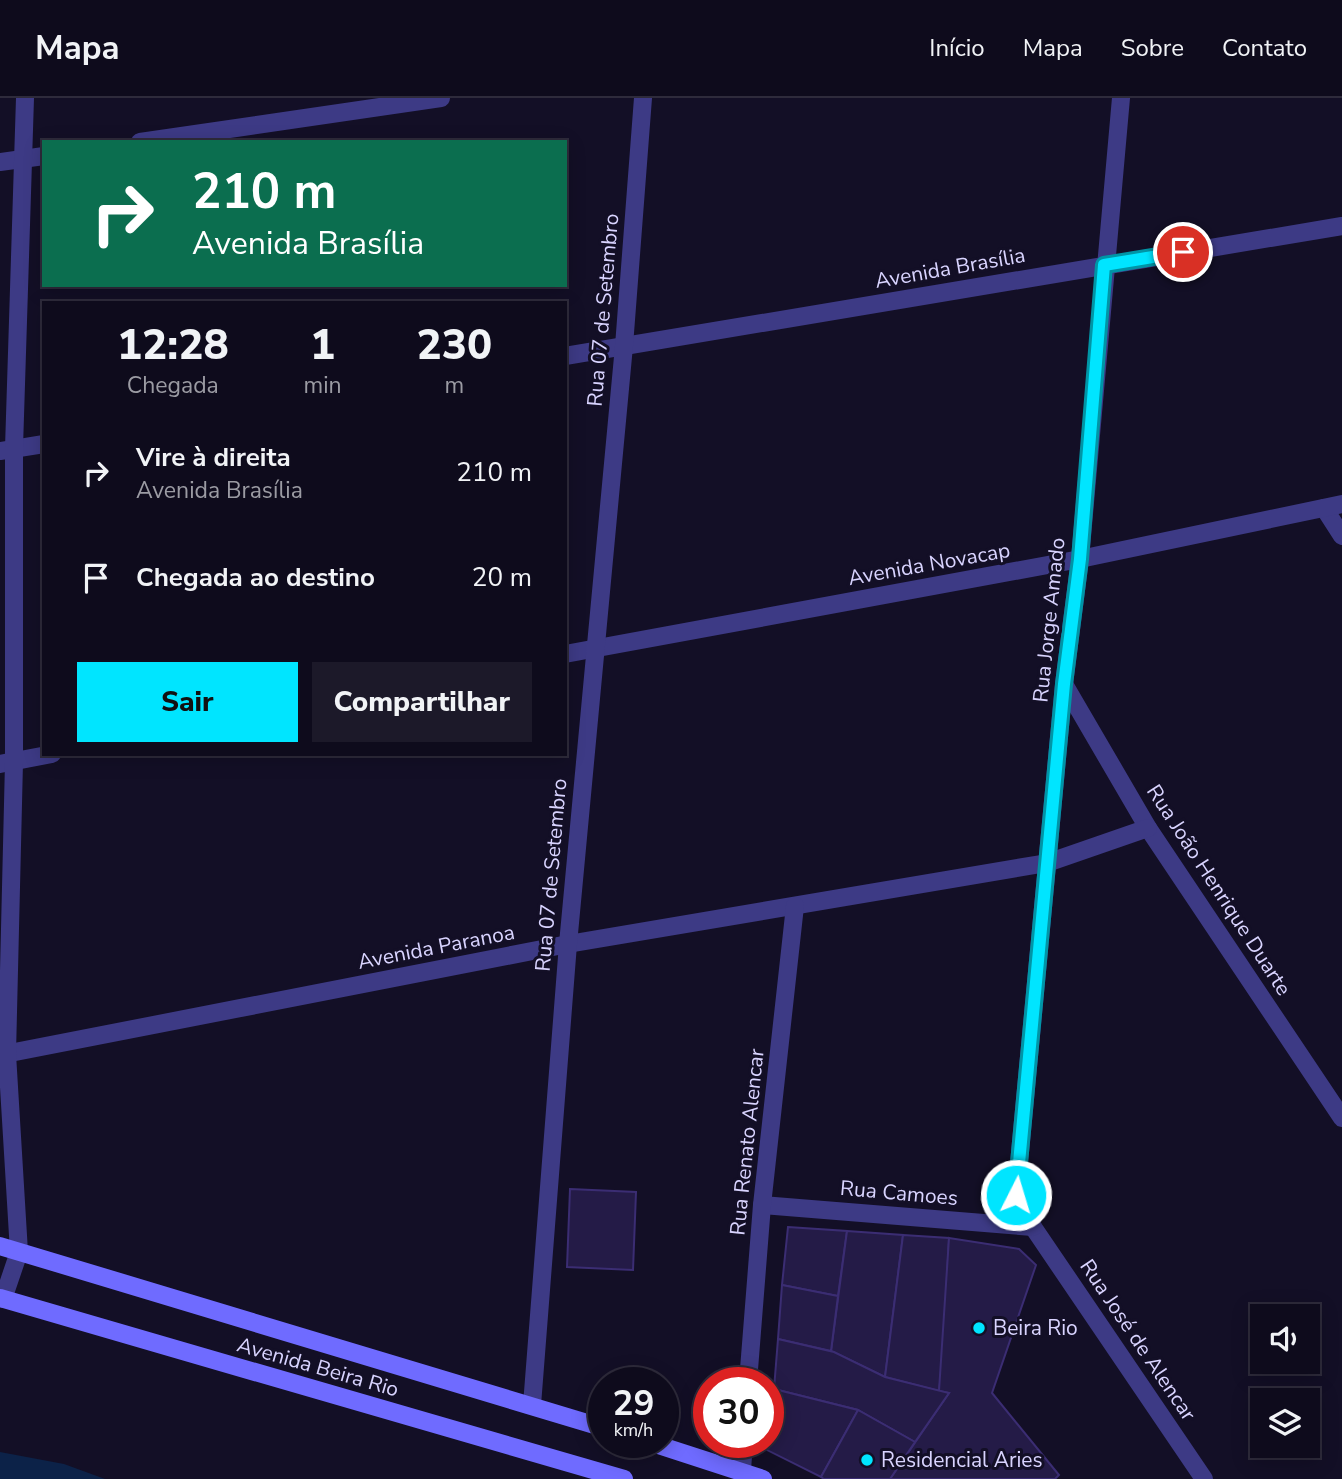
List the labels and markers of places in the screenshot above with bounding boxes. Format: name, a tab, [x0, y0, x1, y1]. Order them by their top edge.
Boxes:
pin	[1153, 222, 1213, 282]
place label: Beira Rio	[993, 1314, 1078, 1342]
marker: Beira Rio	[971, 1320, 987, 1336]
place label: Residencial Aries	[881, 1446, 1043, 1474]
marker: Residencial Aries	[859, 1452, 875, 1468]

